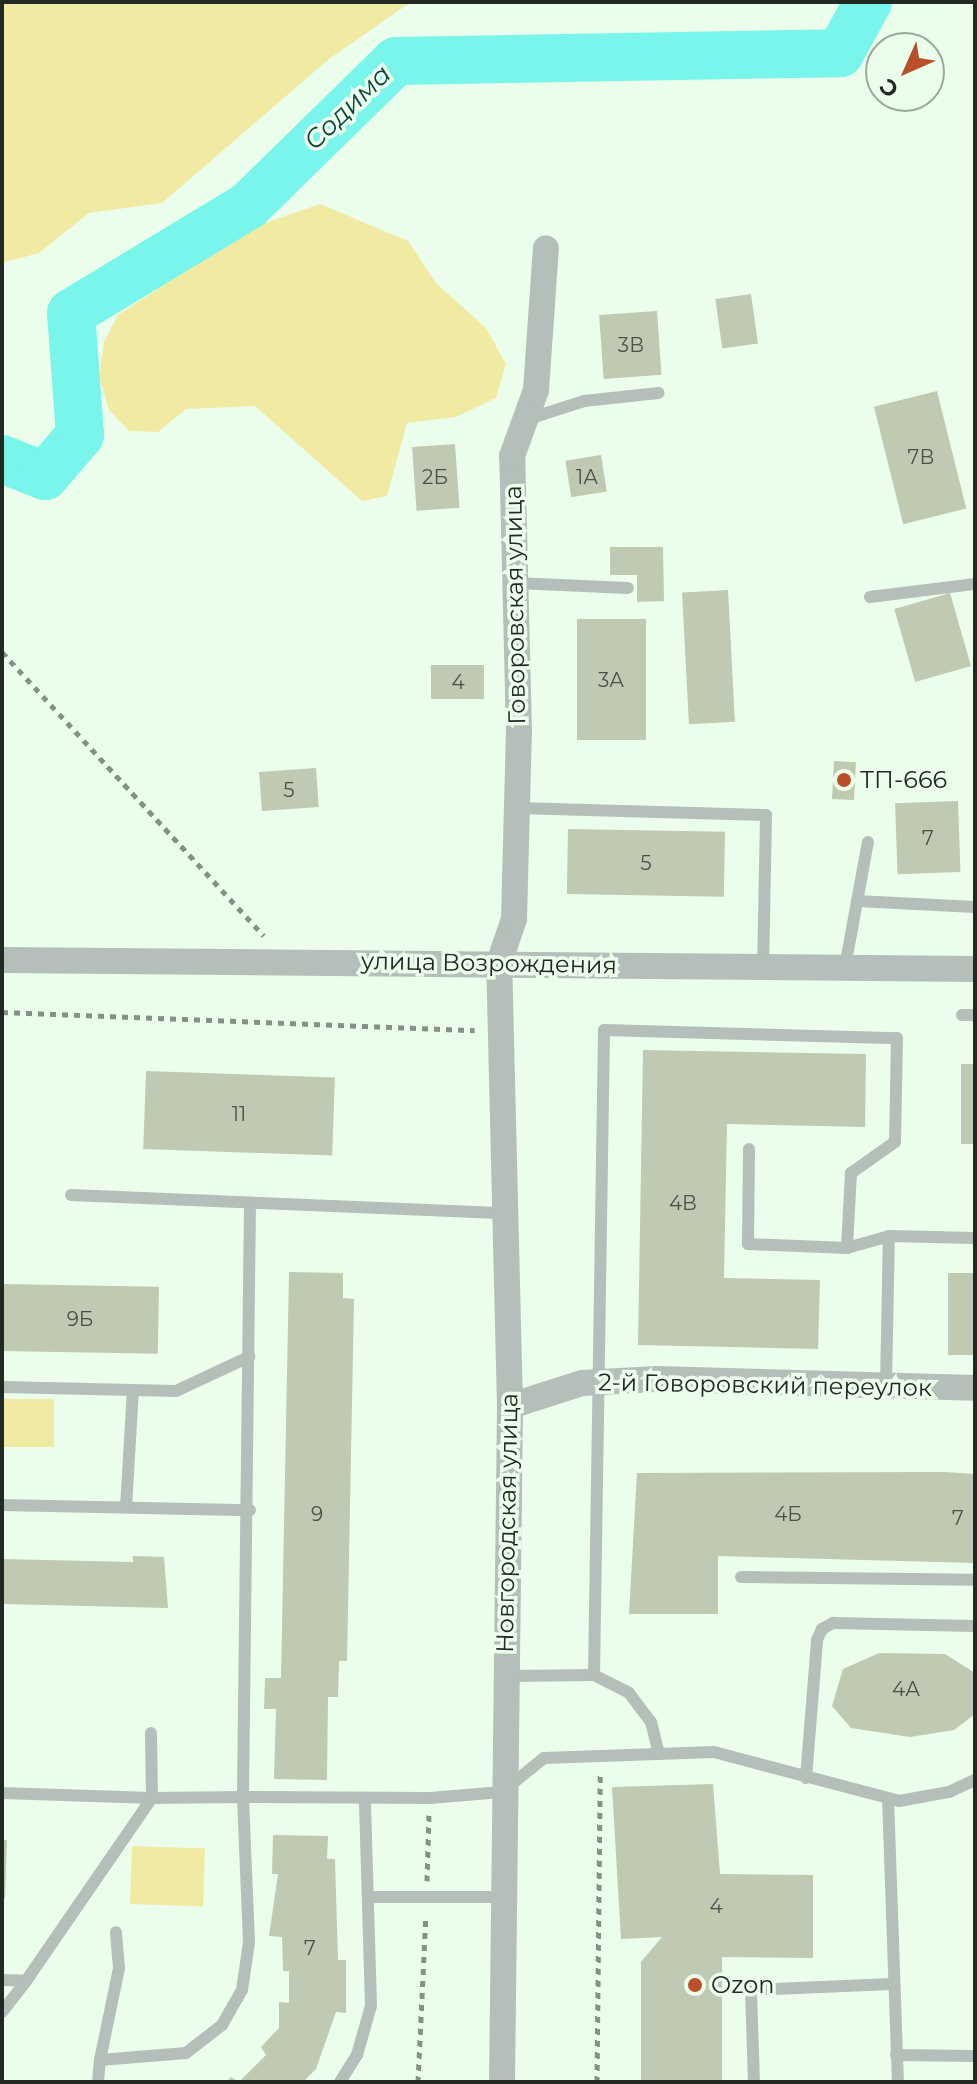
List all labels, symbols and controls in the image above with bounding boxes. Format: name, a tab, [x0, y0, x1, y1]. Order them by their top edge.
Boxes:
north arrow	[865, 32, 945, 112]
water label: Содима	[298, 59, 398, 157]
text: С	[874, 73, 904, 103]
house number: 3В	[618, 333, 644, 357]
house number: 7В	[908, 445, 934, 469]
house number: 2Б	[422, 465, 448, 489]
house number: 1А	[576, 465, 598, 489]
street label: Говоровская улица	[499, 485, 531, 725]
house number: 3А	[598, 668, 624, 692]
house number: 4	[451, 670, 465, 694]
place label: ТП-666	[860, 766, 947, 794]
marker: ТП-666	[835, 771, 853, 789]
house number: 5	[283, 778, 295, 802]
house number: 7	[922, 826, 934, 850]
house number: 5	[640, 851, 652, 875]
street label: улица Возрождения	[361, 946, 617, 980]
house number: 11	[232, 1102, 246, 1126]
house number: 4В	[669, 1191, 697, 1215]
house number: 9Б	[67, 1307, 93, 1331]
street label: 2-й Говоровский переулок	[598, 1368, 932, 1402]
street label: Новгородская улица	[490, 1393, 524, 1653]
house number: 9	[311, 1502, 323, 1526]
house number: 4Б	[774, 1502, 802, 1526]
house number: 7	[952, 1506, 964, 1530]
house number: 4А	[892, 1677, 920, 1701]
house number: 4	[709, 1894, 723, 1918]
house number: 7	[304, 1936, 316, 1960]
place label: Ozon	[711, 1971, 774, 1999]
marker: Ozon	[686, 1976, 704, 1994]

